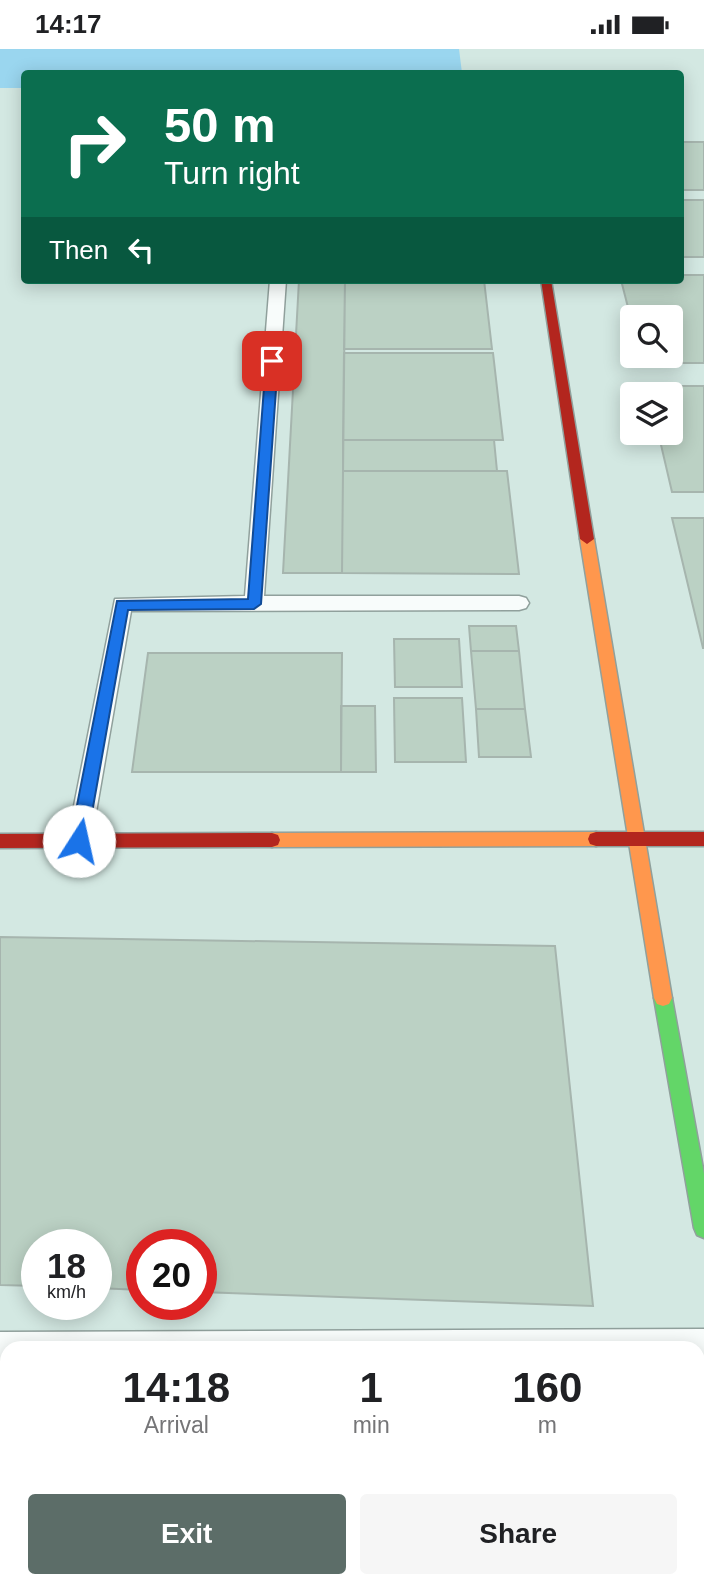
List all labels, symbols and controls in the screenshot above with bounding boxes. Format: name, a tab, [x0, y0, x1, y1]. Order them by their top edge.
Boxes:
text: 14:17	[35, 9, 102, 39]
icon: right	[49, 98, 140, 189]
text: 50 m	[164, 98, 276, 152]
text: Turn right	[164, 155, 300, 191]
icon: left	[122, 231, 160, 269]
text: Then	[49, 235, 108, 265]
map controls	[620, 305, 683, 445]
button: search	[620, 305, 683, 368]
pin	[242, 331, 302, 391]
icon: arrive	[253, 342, 291, 380]
button: layers	[620, 382, 683, 445]
position arrow	[42, 804, 116, 878]
speed limit sign: 20	[126, 1229, 217, 1320]
text: 18	[47, 1246, 86, 1285]
text: km/h	[47, 1282, 86, 1302]
text: 14:18	[123, 1364, 230, 1411]
text: 1	[359, 1364, 383, 1411]
text: 160	[512, 1364, 582, 1411]
text: Arrival	[144, 1412, 209, 1438]
text: min	[353, 1412, 390, 1438]
text: m	[538, 1412, 557, 1438]
button: Exit	[28, 1494, 346, 1574]
button: Share	[360, 1494, 677, 1574]

